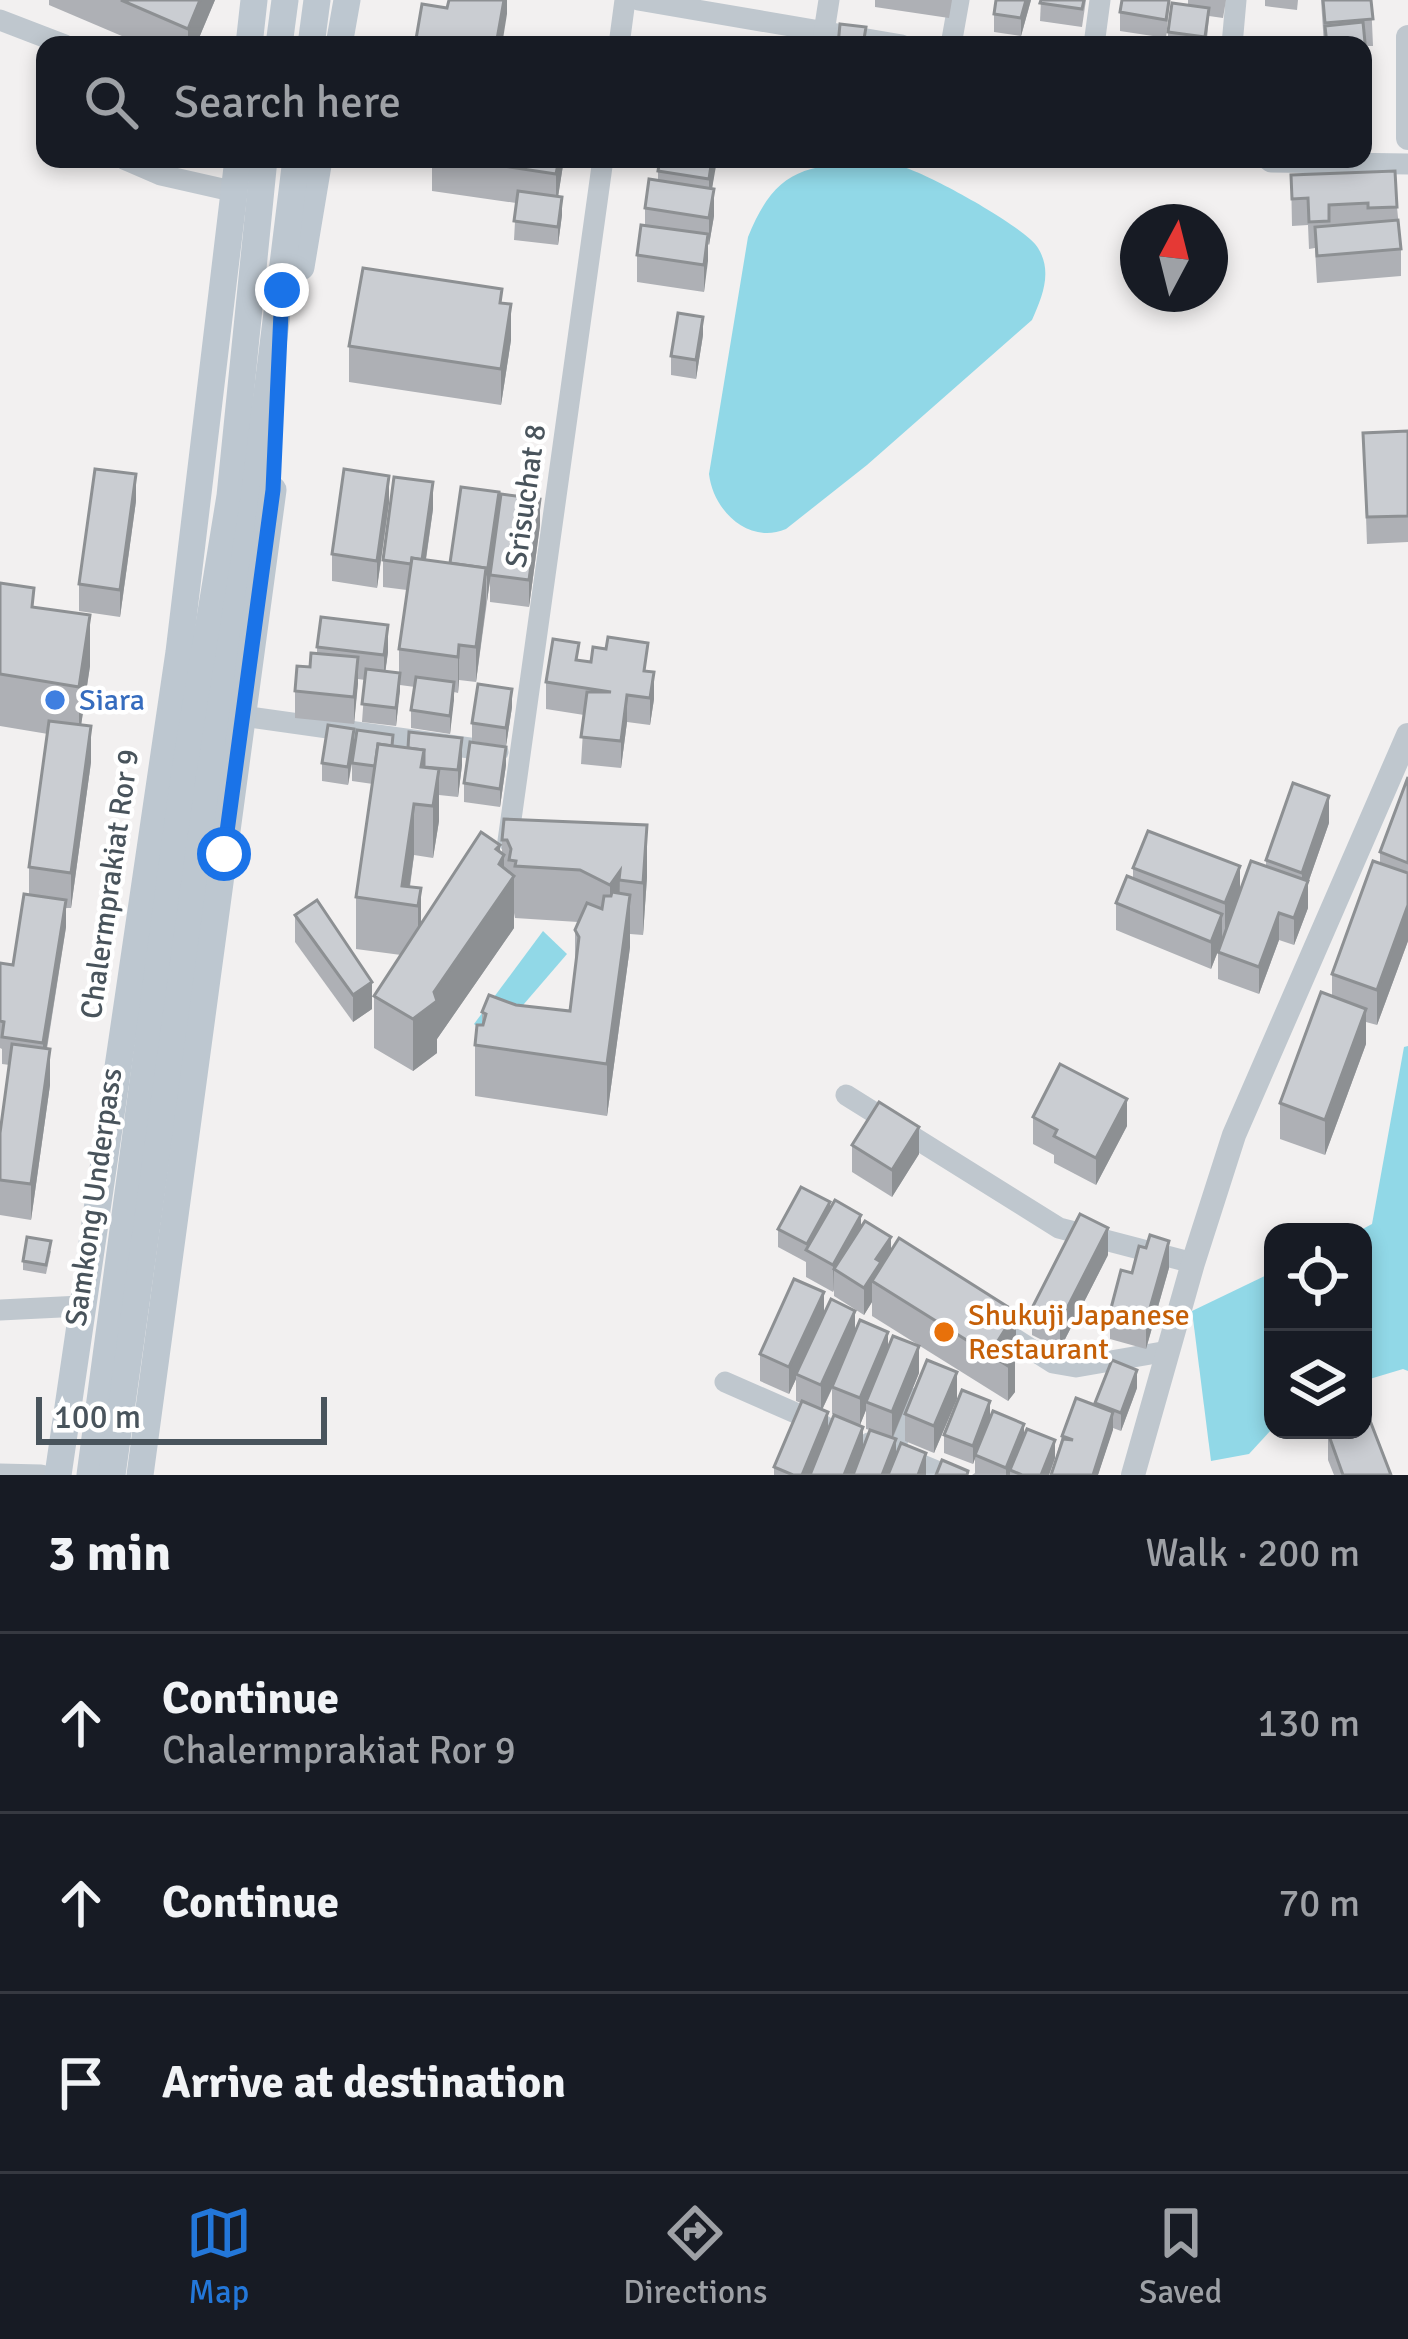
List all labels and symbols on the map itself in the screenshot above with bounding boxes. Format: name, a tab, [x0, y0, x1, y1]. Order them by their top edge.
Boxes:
north arrow	[1120, 204, 1228, 312]
route end	[255, 263, 309, 317]
street label: Srisuchat 8	[498, 422, 554, 570]
place label: Siara	[79, 682, 145, 719]
marker: Siara	[42, 687, 68, 713]
street label: Chalermprakiat Ror 9	[73, 747, 147, 1021]
route start	[197, 827, 251, 881]
street label: Samkong Underpass	[58, 1065, 130, 1329]
place label: Shukuji Japanese Restaurant	[968, 1297, 1190, 1368]
marker: Shukuji Japanese Restaurant	[931, 1319, 957, 1345]
scale bar	[36, 1391, 327, 1444]

